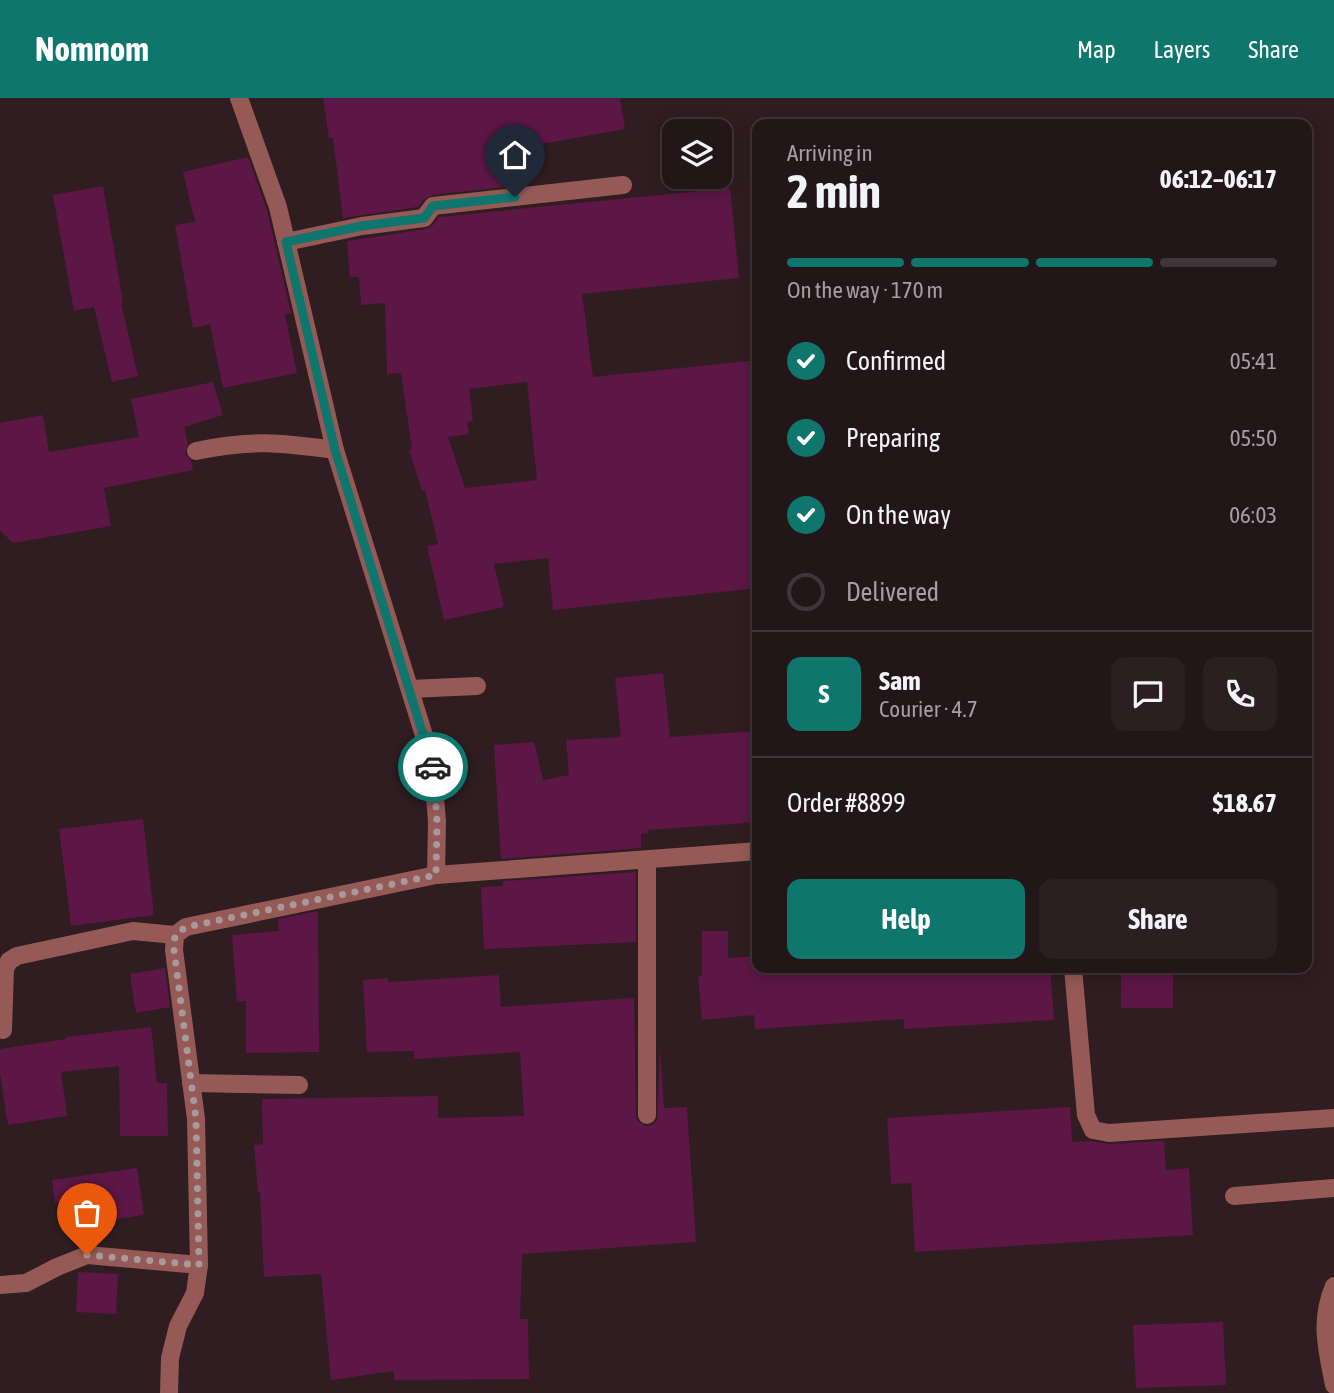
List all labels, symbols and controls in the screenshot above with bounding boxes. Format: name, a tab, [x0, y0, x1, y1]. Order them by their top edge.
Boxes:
text: Nomnom	[35, 30, 149, 68]
text: Map	[1077, 36, 1116, 63]
text: Layers	[1154, 36, 1210, 63]
text: Share	[1248, 36, 1299, 63]
map controls	[662, 119, 732, 189]
button: layers	[662, 119, 732, 189]
pin	[485, 125, 545, 197]
icon: home	[496, 136, 534, 174]
text: Arriving in	[787, 140, 873, 166]
text: 06:12–06:17	[1160, 164, 1277, 194]
text: 2 min	[787, 165, 881, 218]
text: On the way · 170 m	[787, 277, 943, 303]
icon: check	[787, 342, 825, 380]
text: Confirmed	[846, 346, 946, 376]
text: 05:41	[1230, 348, 1277, 374]
icon: check	[787, 419, 825, 457]
text: Preparing	[846, 423, 940, 453]
text: 05:50	[1230, 425, 1277, 451]
icon: check	[787, 496, 825, 534]
text: On the way	[846, 500, 951, 530]
text: 06:03	[1229, 502, 1277, 528]
text: Delivered	[846, 577, 939, 607]
button: chat	[1111, 657, 1185, 731]
button: phone	[1203, 657, 1277, 731]
text: Sam	[879, 666, 921, 696]
text: S	[819, 679, 829, 709]
text: Courier · 4.7	[879, 696, 978, 722]
courier	[398, 732, 468, 802]
icon: car	[414, 748, 452, 786]
text: Order #8899	[787, 788, 906, 818]
text: $18.67	[1213, 788, 1277, 818]
button: Help	[787, 879, 1025, 959]
button: Share	[1039, 879, 1277, 959]
pin	[57, 1183, 117, 1255]
icon: bag	[68, 1194, 106, 1232]

